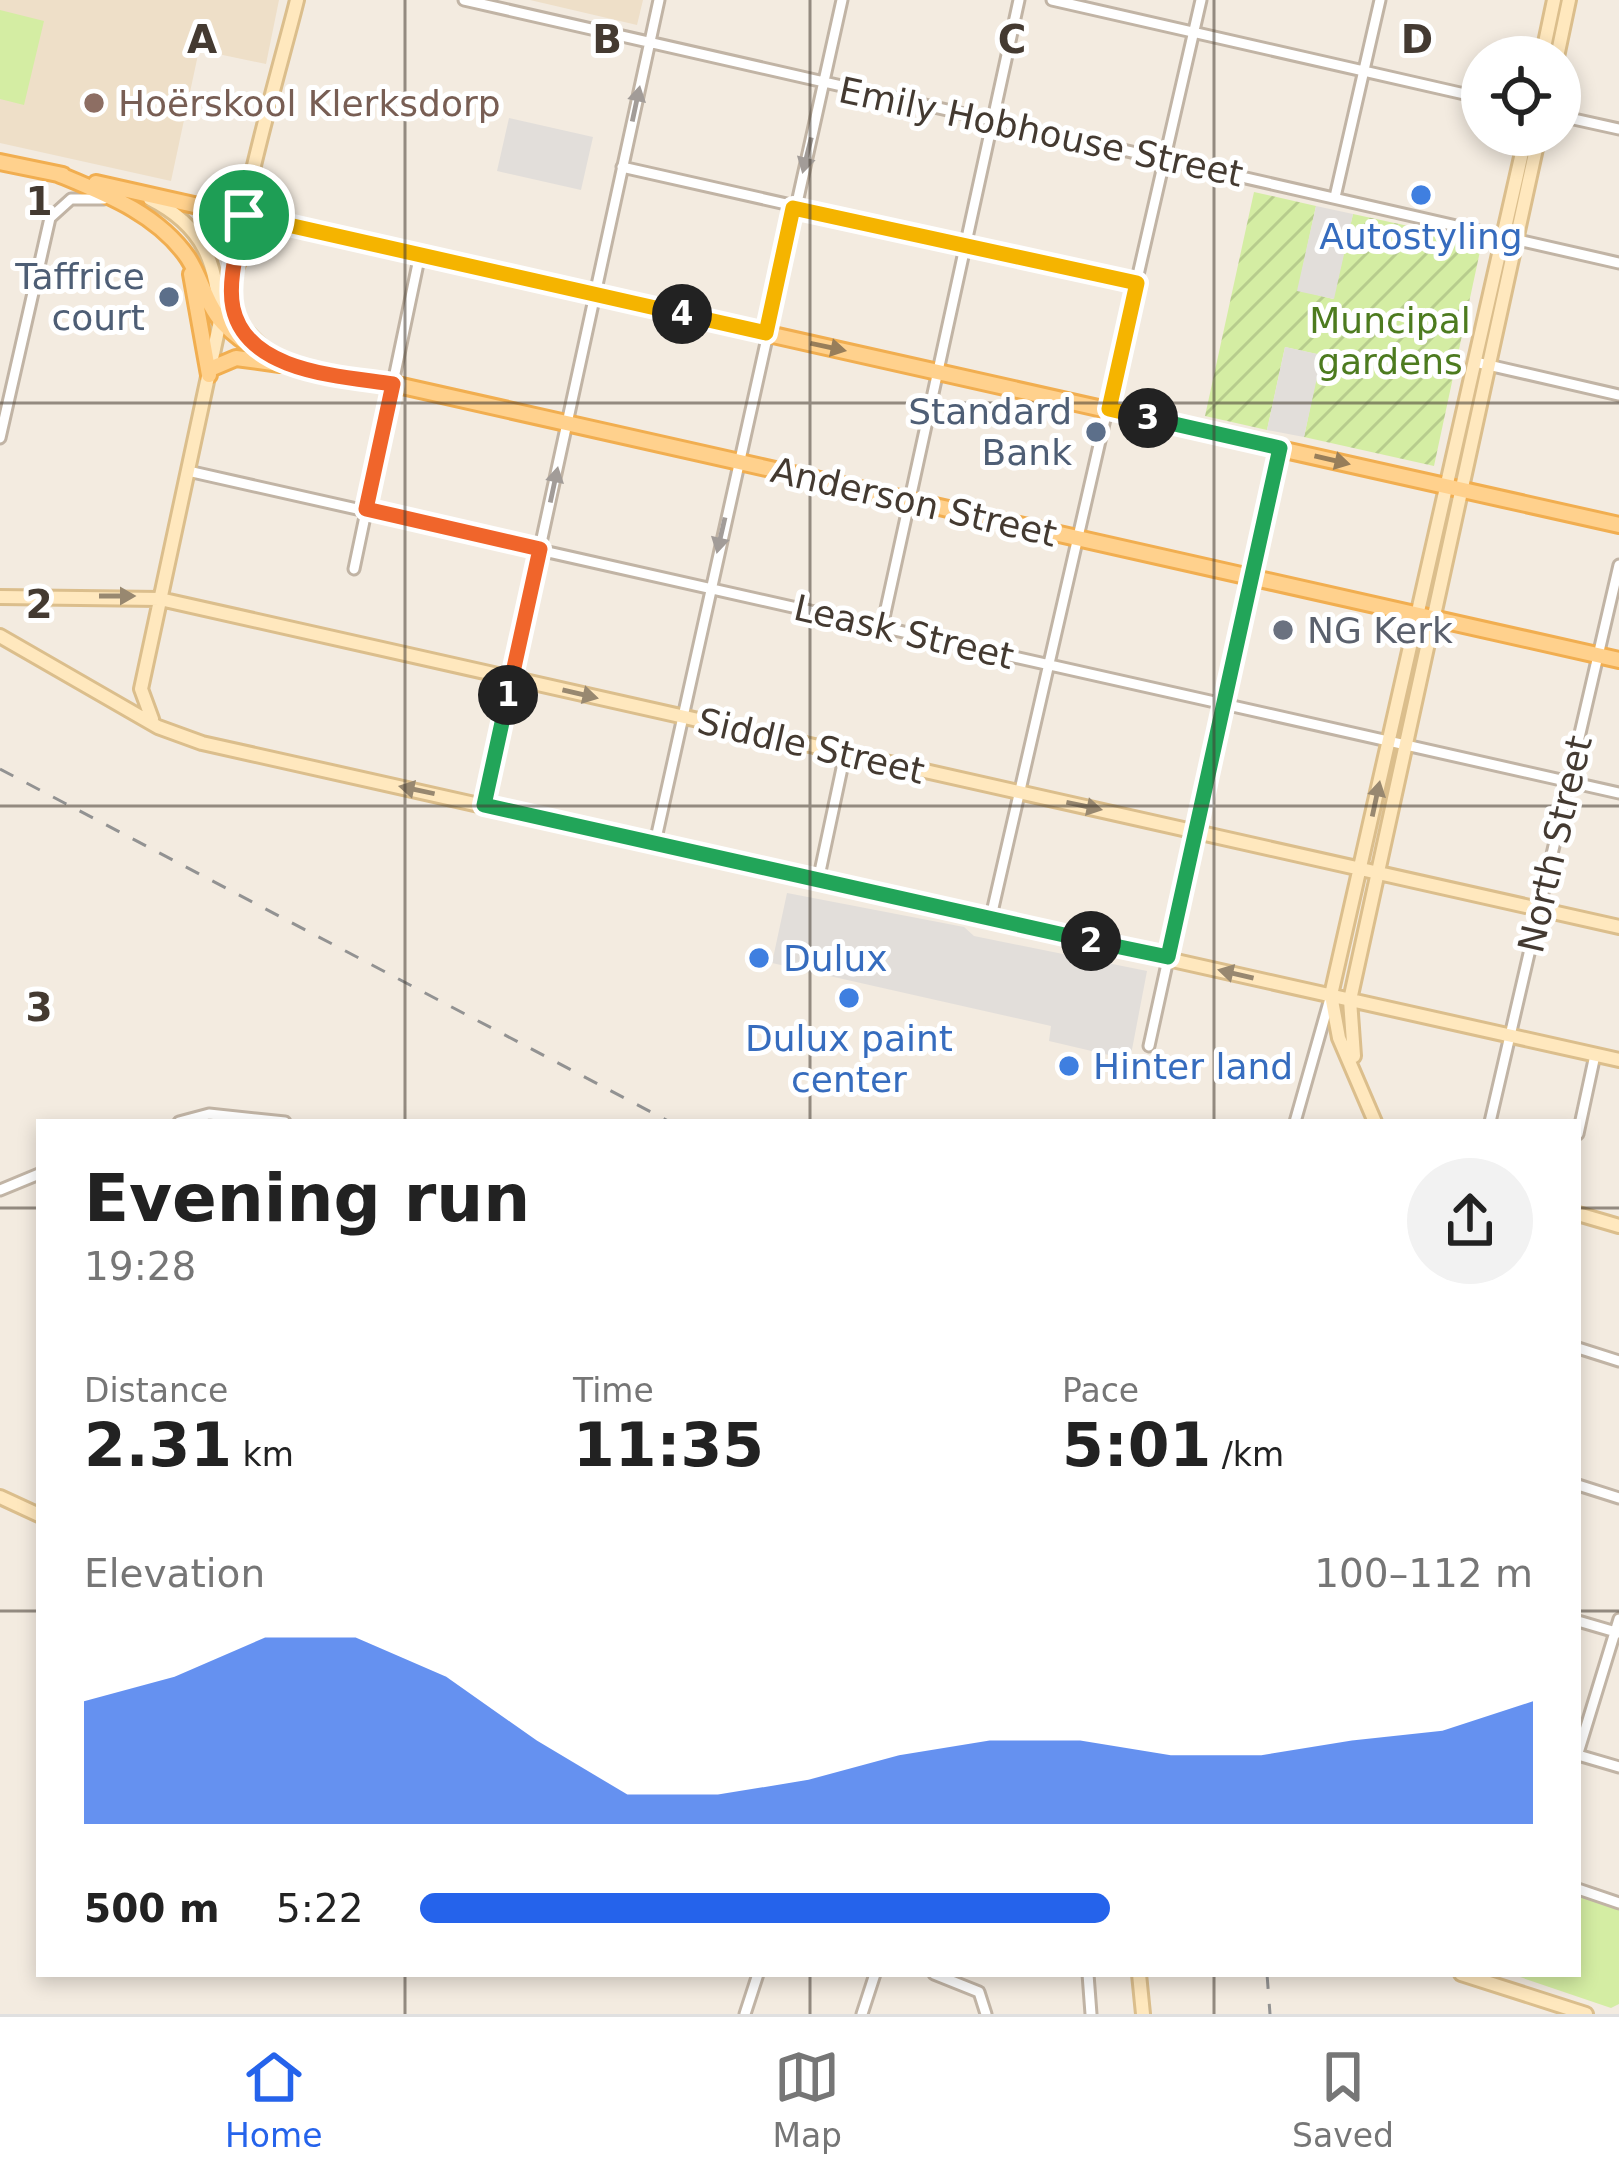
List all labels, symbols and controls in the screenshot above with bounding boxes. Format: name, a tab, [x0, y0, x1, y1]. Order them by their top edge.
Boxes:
text: A	[187, 17, 217, 62]
text: B	[592, 17, 622, 62]
text: C	[998, 17, 1026, 62]
text: D	[1401, 17, 1433, 62]
map controls	[1461, 36, 1581, 156]
button: locate	[1461, 36, 1581, 156]
street label: Emily Hobhouse Street	[835, 69, 1247, 195]
place label: Hoërskool Klerksdorp	[118, 83, 501, 124]
one-way arrow	[628, 85, 647, 123]
marker: Hoërskool Klerksdorp	[81, 90, 107, 116]
one-way arrow	[796, 137, 815, 174]
pin	[193, 164, 295, 266]
text: 1	[25, 179, 53, 224]
icon: arrive	[211, 182, 277, 248]
marker: Autostyling	[1408, 182, 1434, 208]
place label: Autostyling	[1319, 216, 1523, 257]
place label: Taffrice court	[14, 256, 145, 338]
marker: Taffrice court	[156, 284, 182, 310]
pin: 4	[652, 284, 712, 344]
text: 4	[671, 294, 693, 333]
park label: Muncipal gardens	[1309, 300, 1471, 382]
one-way arrow	[810, 338, 847, 357]
pin: 3	[1118, 388, 1178, 448]
place label: Standard Bank	[908, 391, 1072, 473]
text: 3	[1137, 398, 1159, 437]
marker: Standard Bank	[1083, 419, 1109, 445]
street label: Anderson Street	[767, 449, 1061, 555]
one-way arrow	[1313, 451, 1351, 470]
one-way arrow	[545, 466, 564, 504]
one-way arrow	[711, 517, 730, 555]
text: 2	[25, 582, 53, 627]
one-way arrow	[99, 587, 137, 606]
street label: Leask Street	[790, 587, 1018, 677]
place label: NG Kerk	[1307, 610, 1453, 651]
marker: NG Kerk	[1270, 617, 1296, 643]
pin: 1	[478, 665, 538, 725]
text: 1	[497, 675, 519, 714]
one-way arrow	[562, 685, 599, 704]
street label: Siddle Street	[694, 700, 928, 792]
street label: North Street	[1510, 731, 1600, 957]
one-way arrow	[1367, 779, 1386, 817]
one-way arrow	[398, 780, 436, 799]
one-way arrow	[1065, 797, 1103, 816]
pin: 2	[1061, 911, 1121, 971]
text: 2	[1080, 921, 1102, 960]
place label: Dulux	[783, 938, 888, 979]
marker: Dulux	[746, 945, 772, 971]
one-way arrow	[1217, 963, 1255, 982]
text: 3	[25, 985, 53, 1030]
marker: Dulux paint center	[836, 985, 862, 1011]
place label: Dulux paint center	[745, 1018, 953, 1100]
place label: Hinter land	[1093, 1046, 1293, 1087]
marker: Hinter land	[1056, 1053, 1082, 1079]
button: share	[1407, 1158, 1533, 1284]
text: Evening run	[84, 1160, 530, 1237]
text: 19:28	[84, 1244, 196, 1289]
text: Distance	[84, 1371, 228, 1410]
text: Time	[573, 1371, 654, 1410]
text: Pace	[1062, 1371, 1139, 1410]
text: 2.31	[84, 1410, 232, 1480]
text: 11:35	[573, 1410, 764, 1480]
text: 5:01	[1062, 1410, 1211, 1480]
text: km	[232, 1435, 294, 1474]
text: /km	[1211, 1435, 1284, 1474]
text: Elevation	[84, 1551, 265, 1596]
text: 100–112 m	[1314, 1551, 1533, 1596]
text: 500 m	[84, 1886, 220, 1931]
text: 5:22	[276, 1886, 364, 1931]
tab: Home	[225, 2044, 322, 2155]
tab: Map	[772, 2044, 842, 2155]
tab: Saved	[1292, 2044, 1394, 2155]

